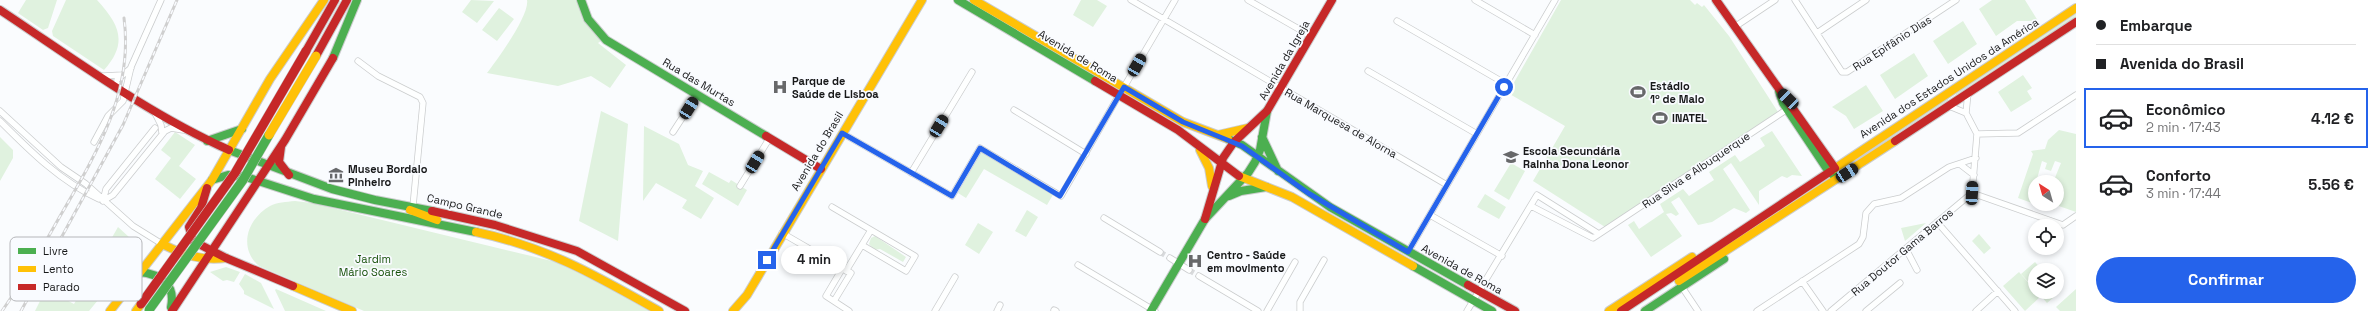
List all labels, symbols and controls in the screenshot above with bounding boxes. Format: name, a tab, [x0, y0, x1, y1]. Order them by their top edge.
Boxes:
street label: Rua Epifânio Dias	[1850, 12, 1934, 74]
street label: Avenida dos Estados Unidos da América	[1857, 14, 2042, 141]
text: Embarque	[2120, 16, 2193, 35]
street label: Avenida da Igreja	[1255, 17, 1313, 103]
street label: Avenida de Roma	[1036, 27, 1121, 86]
car	[1126, 52, 1148, 78]
text: Avenida do Brasil	[2120, 54, 2244, 73]
street label: Rua das Murtas	[660, 55, 738, 109]
place label: Parque de Saúde de Lisboa	[792, 74, 879, 101]
hospital icon: Parque de Saúde de Lisboa	[771, 78, 789, 96]
route start	[1495, 78, 1513, 96]
place label: Estádio 1º de Maio	[1650, 79, 1705, 106]
sports icon: Estádio 1º de Maio	[1629, 83, 1647, 101]
street label: Rua Marquesa de Alorna	[1282, 85, 1400, 161]
car	[1775, 86, 1801, 112]
car	[678, 95, 700, 121]
icon: car	[2098, 100, 2134, 136]
text: Econômico	[2146, 100, 2225, 119]
street label: Avenida do Brasil	[788, 109, 846, 193]
sports icon: INATEL	[1651, 109, 1669, 127]
text: 4.12 €	[2311, 109, 2354, 128]
place label: INATEL	[1672, 111, 1707, 125]
car	[928, 113, 950, 139]
text: 2 min · 17:43	[2146, 119, 2221, 136]
street label: Rua Silva e Albuquerque	[1639, 129, 1753, 211]
place label: Escola Secundária Rainha Dona Leonor	[1523, 144, 1629, 171]
school or university icon: Escola Secundária Rainha Dona Leonor	[1502, 148, 1520, 166]
car	[744, 149, 766, 175]
car	[1834, 161, 1860, 185]
place label: Museu Bordalo Pinheiro	[348, 162, 428, 189]
museum icon: Museu Bordalo Pinheiro	[327, 166, 345, 184]
icon: car	[2098, 166, 2134, 202]
text: Conforto	[2146, 166, 2211, 185]
north arrow	[2028, 175, 2064, 211]
map controls	[2028, 175, 2064, 299]
text: 5.56 €	[2308, 175, 2354, 194]
car	[1965, 181, 1979, 205]
text: 3 min · 17:44	[2146, 185, 2221, 202]
street label: Campo Grande	[426, 190, 504, 222]
street label: Rua Doutor Gama Barros	[1848, 205, 1956, 299]
button: locate	[2028, 219, 2064, 255]
legend	[10, 237, 142, 301]
street label: Avenida de Roma	[1419, 241, 1506, 297]
text: Livre	[43, 244, 68, 258]
callout: 4 min	[781, 246, 847, 274]
place label: Centro - Saúde em movimento	[1207, 248, 1286, 275]
route end	[758, 251, 776, 269]
text: 4 min	[797, 251, 831, 268]
park label: Jardim Mário Soares	[339, 252, 407, 279]
hospital icon: Centro - Saúde em movimento	[1186, 252, 1204, 270]
button: Confirmar	[2096, 257, 2356, 303]
text: Lento	[43, 262, 74, 276]
button: layers	[2028, 263, 2064, 299]
text: Parado	[43, 280, 80, 294]

